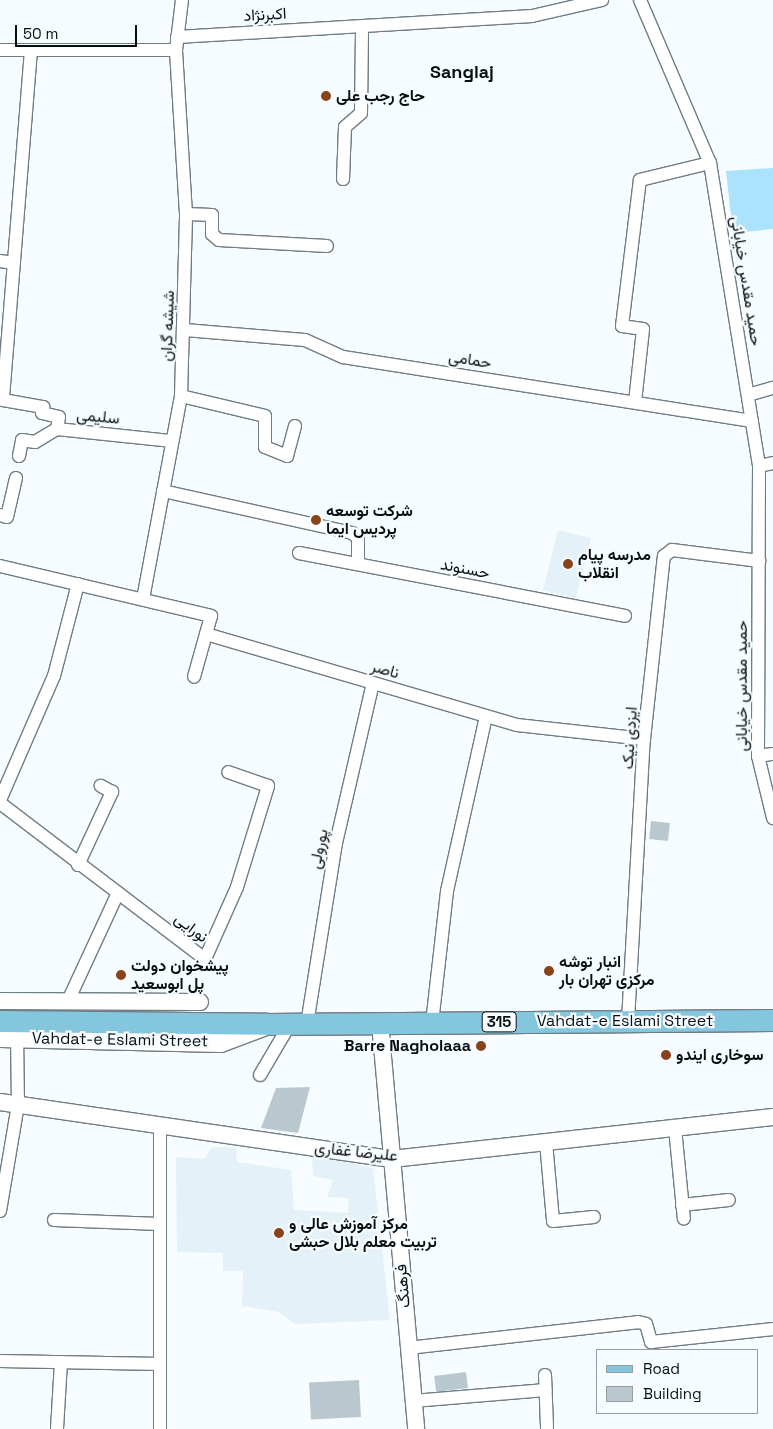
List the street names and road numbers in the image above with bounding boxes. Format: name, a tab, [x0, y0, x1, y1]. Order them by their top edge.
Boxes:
street label: اکبرنژاد	[243, 4, 287, 26]
street label: حمید مقدس خیابانی	[726, 215, 766, 347]
street label: شیشه گران	[157, 290, 179, 362]
street label: حمامی	[447, 347, 493, 373]
street label: سلیمی	[76, 406, 120, 428]
street label: حسنوند	[439, 555, 491, 583]
street label: حمید مقدس خیابانی	[732, 621, 752, 751]
street label: ناصر	[369, 657, 401, 683]
street label: ایزدی نیک	[618, 706, 642, 770]
street label: پورولی	[305, 827, 333, 871]
street label: نورایی	[170, 909, 212, 947]
road number: 315	[482, 1010, 516, 1034]
street label: Vahdat-e Eslami Street	[537, 1011, 713, 1031]
street label: Vahdat-e Eslami Street	[32, 1029, 208, 1051]
street label: علیرضا غفاری	[313, 1138, 399, 1166]
street label: فرهنگ	[392, 1263, 414, 1309]

